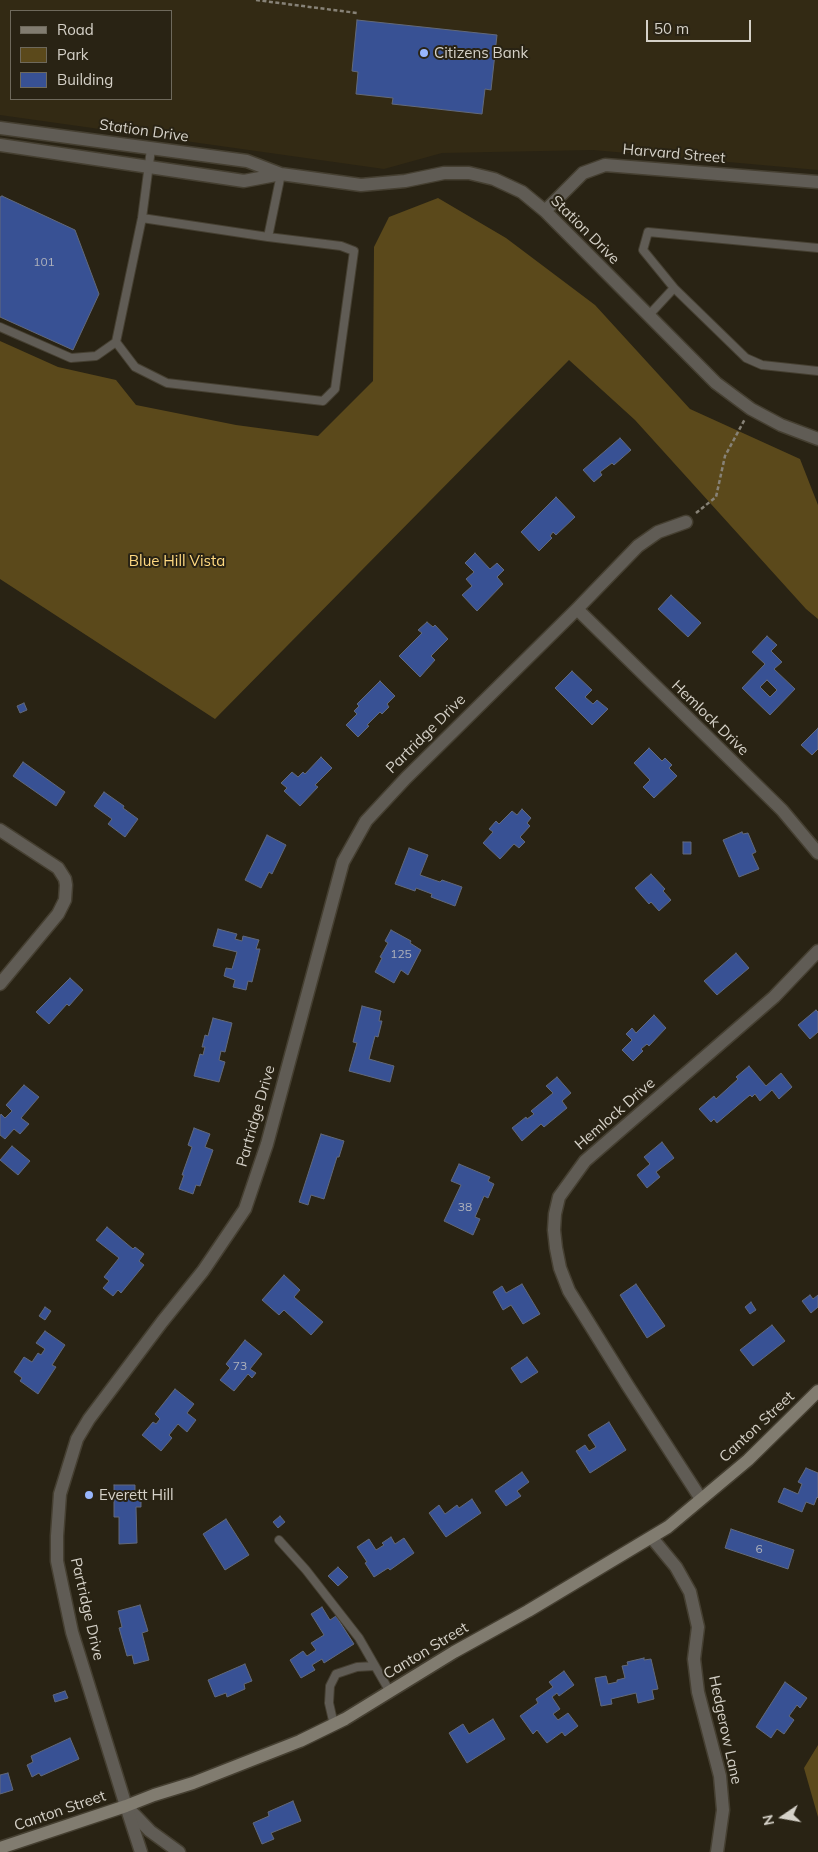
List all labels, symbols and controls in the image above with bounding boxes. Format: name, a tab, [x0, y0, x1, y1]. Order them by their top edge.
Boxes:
legend	[10, 10, 172, 100]
scale bar	[648, 10, 753, 42]
text: 50 m	[654, 19, 689, 38]
text: Road	[57, 20, 94, 39]
place label: Citizens Bank	[434, 44, 528, 62]
text: Park	[57, 45, 89, 64]
marker: Citizens Bank	[418, 47, 430, 59]
text: Building	[57, 70, 113, 89]
street label: Station Drive	[98, 116, 190, 146]
street label: Harvard Street	[622, 141, 726, 167]
street label: Station Drive	[547, 192, 623, 268]
house number: 101	[33, 255, 55, 269]
park label: Blue Hill Vista	[129, 552, 225, 570]
street label: Hemlock Drive	[668, 677, 752, 759]
street label: Partridge Drive	[383, 691, 469, 777]
house number: 125	[390, 947, 412, 961]
street label: Partridge Drive	[233, 1063, 279, 1169]
street label: Hemlock Drive	[571, 1074, 659, 1154]
house number: 38	[458, 1200, 472, 1214]
house number: 73	[233, 1359, 247, 1373]
street label: Canton Street	[716, 1388, 798, 1466]
place label: Everett Hill	[99, 1486, 174, 1504]
marker: Everett Hill	[83, 1489, 95, 1501]
house number: 6	[755, 1542, 763, 1556]
street label: Partridge Drive	[66, 1556, 108, 1662]
street label: Canton Street	[380, 1619, 472, 1683]
street label: Hedgerow Lane	[705, 1674, 745, 1786]
street label: Canton Street	[12, 1787, 108, 1835]
north arrow	[758, 1792, 808, 1842]
text: N	[758, 1813, 778, 1827]

